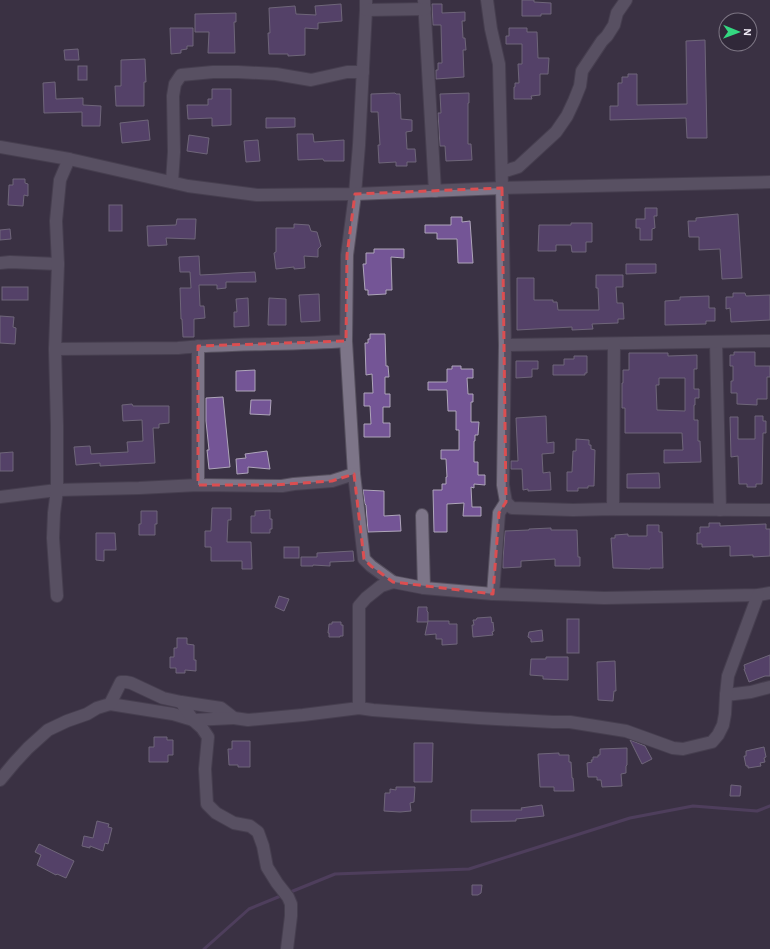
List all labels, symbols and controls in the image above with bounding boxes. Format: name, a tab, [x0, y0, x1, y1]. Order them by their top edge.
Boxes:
north arrow	[718, 12, 758, 52]
text: N	[742, 28, 753, 36]

